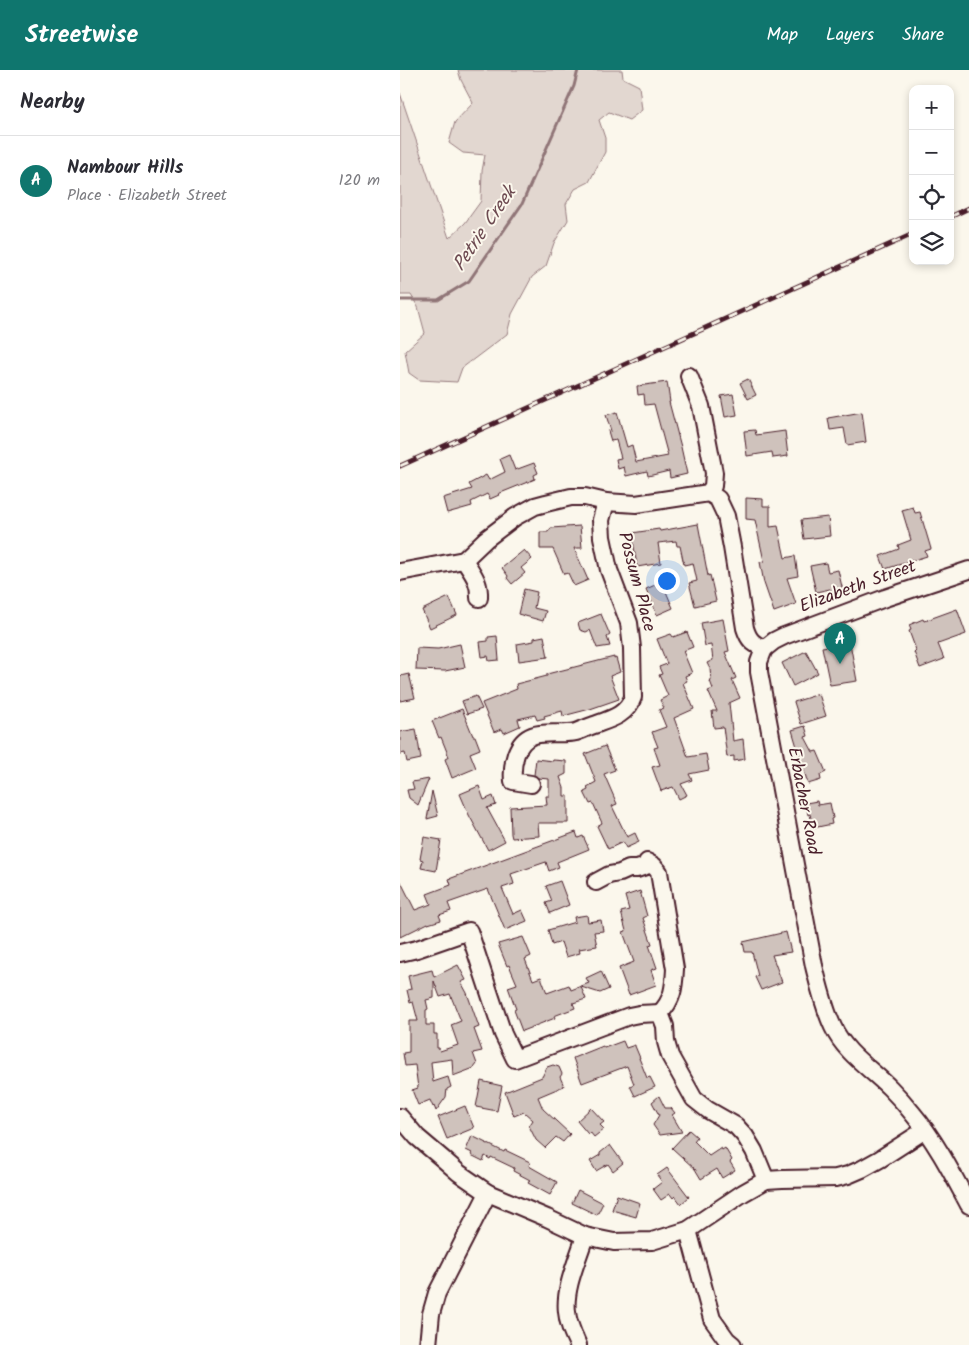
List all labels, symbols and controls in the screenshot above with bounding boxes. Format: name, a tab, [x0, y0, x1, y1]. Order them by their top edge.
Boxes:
text: Streetwise	[25, 16, 138, 55]
text: Map	[767, 21, 798, 50]
text: Layers	[826, 21, 874, 50]
text: Share	[902, 21, 944, 50]
map controls	[909, 85, 954, 265]
button: +	[909, 85, 954, 130]
text: Nearby	[20, 86, 85, 119]
button: −	[909, 130, 954, 175]
text: Nambour Hills	[67, 153, 183, 183]
text: A	[31, 168, 41, 193]
text: 120 m	[339, 168, 380, 193]
button: locate	[909, 175, 954, 220]
water label: Petrie Creek	[445, 178, 526, 278]
text: Place · Elizabeth Street	[67, 183, 227, 208]
button: layers	[909, 220, 954, 265]
street label: Possum Place	[609, 529, 663, 635]
street label: Elizabeth Street	[795, 552, 922, 622]
your location	[654, 568, 680, 594]
pin: A	[824, 623, 856, 664]
street label: Erbacher Road	[778, 745, 828, 858]

